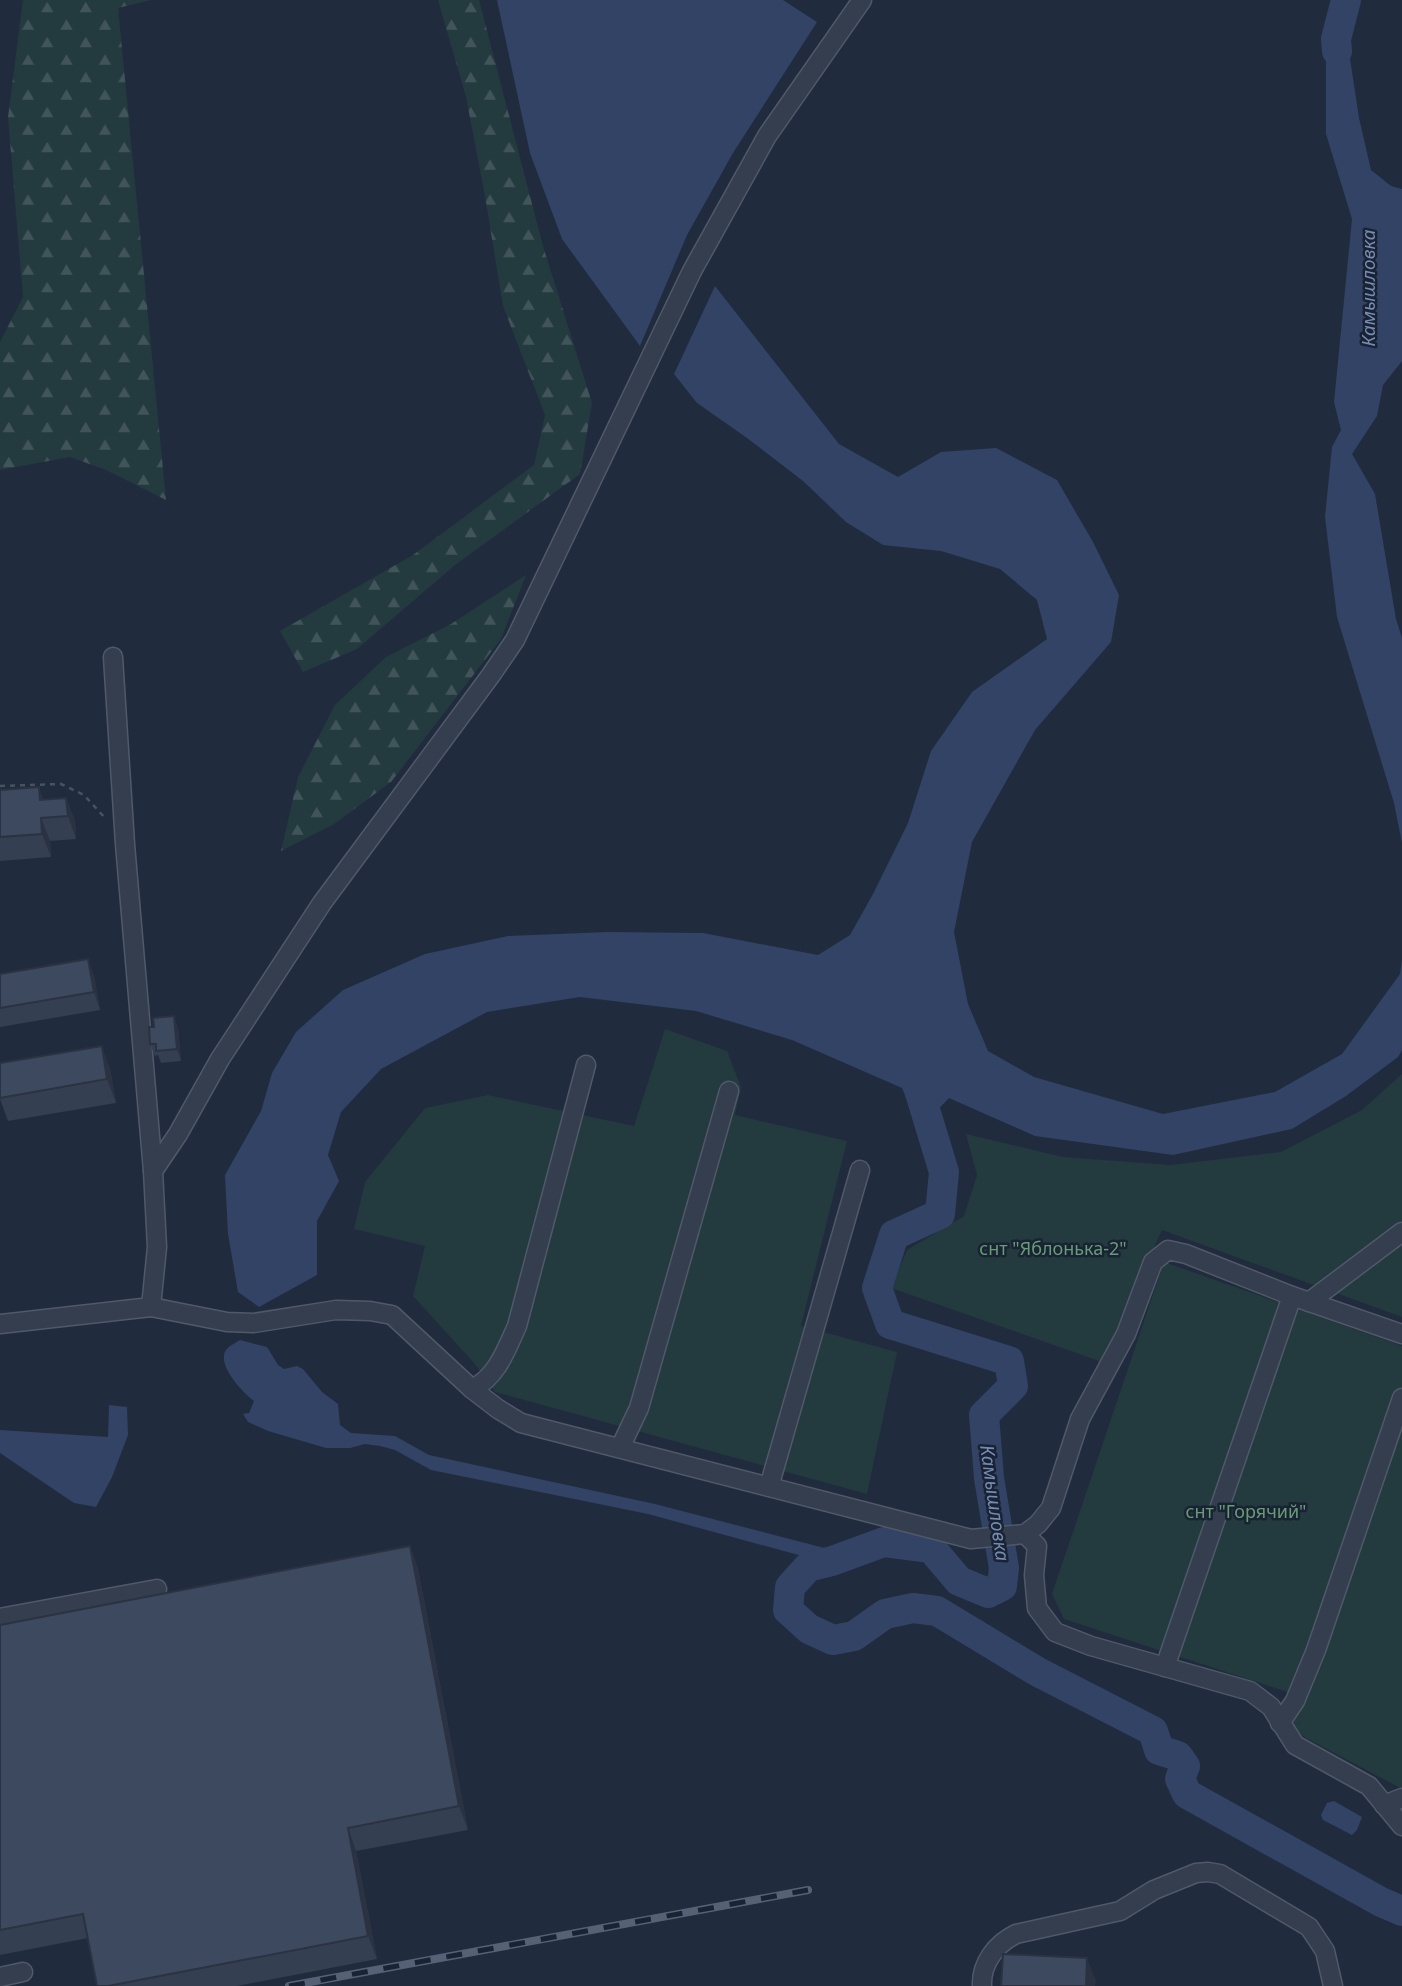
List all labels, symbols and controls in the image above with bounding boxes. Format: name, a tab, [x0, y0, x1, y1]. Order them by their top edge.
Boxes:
water label: Камышловка	[1355, 229, 1381, 346]
park label: снт "Яблонька-2"	[979, 1236, 1127, 1260]
water label: Камышловка	[974, 1443, 1016, 1563]
park label: снт "Горячий"	[1186, 1499, 1306, 1523]

